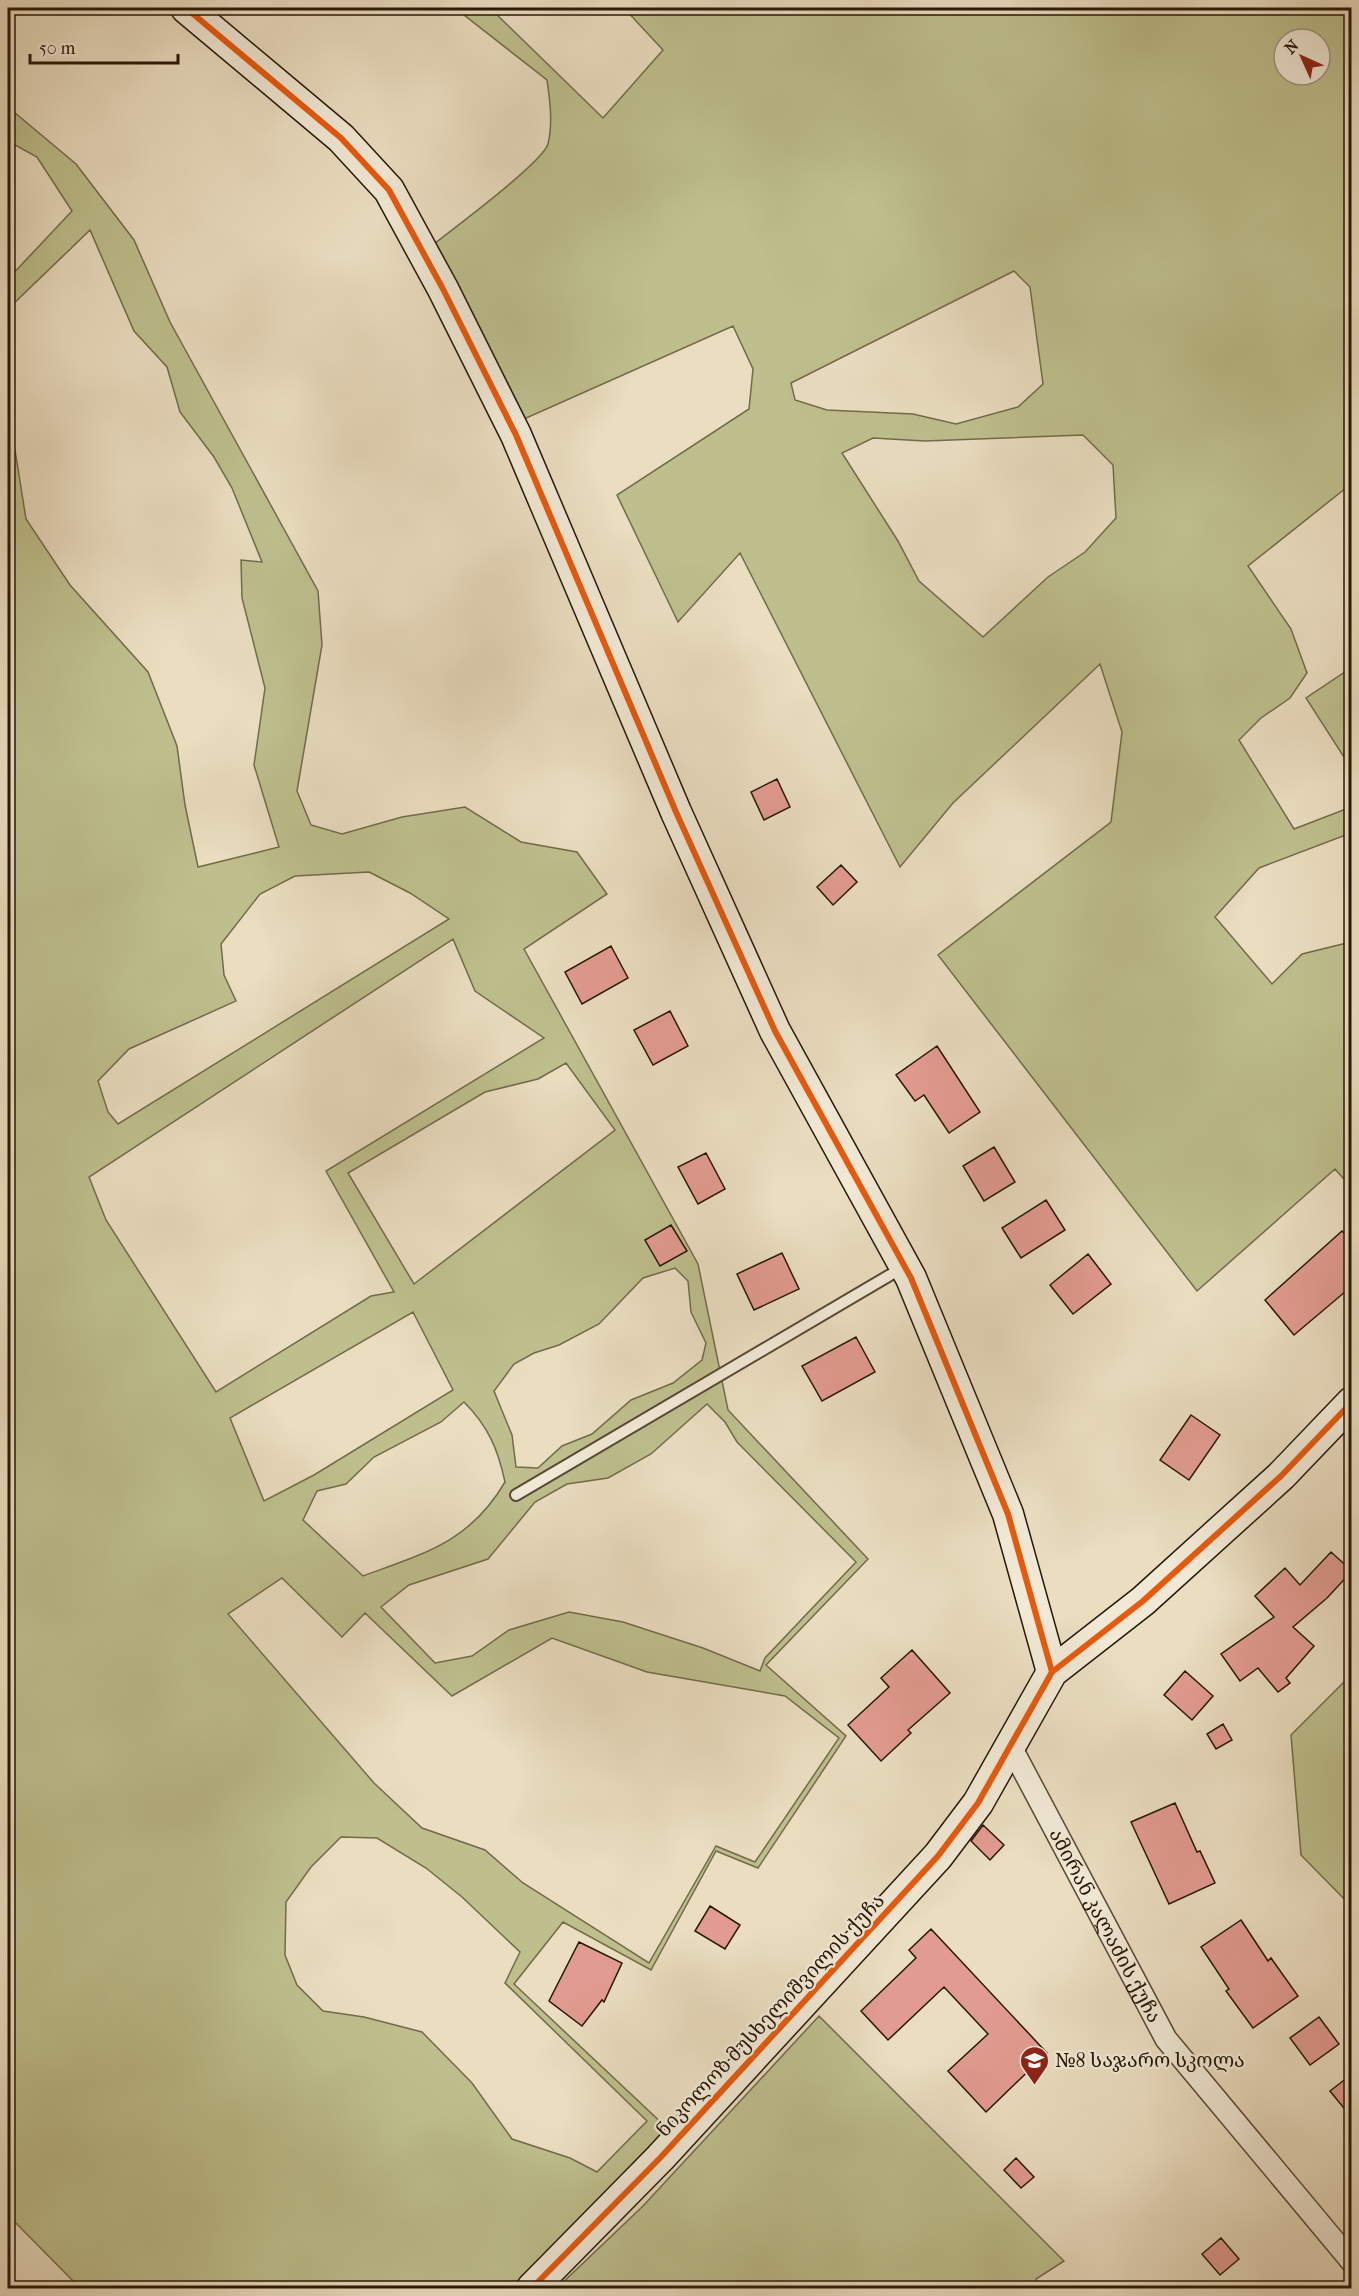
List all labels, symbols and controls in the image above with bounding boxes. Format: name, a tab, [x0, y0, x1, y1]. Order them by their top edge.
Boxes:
scale bar	[30, 27, 178, 65]
north arrow	[1272, 27, 1332, 87]
text: N	[1281, 35, 1303, 58]
text: 50 m	[39, 38, 76, 59]
street label: ამირან კალაძის ქუჩა	[1044, 1825, 1166, 2027]
street label: ნიკოლოზ მუსხელიშვილის ქუჩა	[652, 1889, 889, 2142]
school or university icon: №8 საჯარო სკოლა	[1018, 2044, 1050, 2086]
place label: №8 საჯარო სკოლა	[1055, 2049, 1245, 2072]

